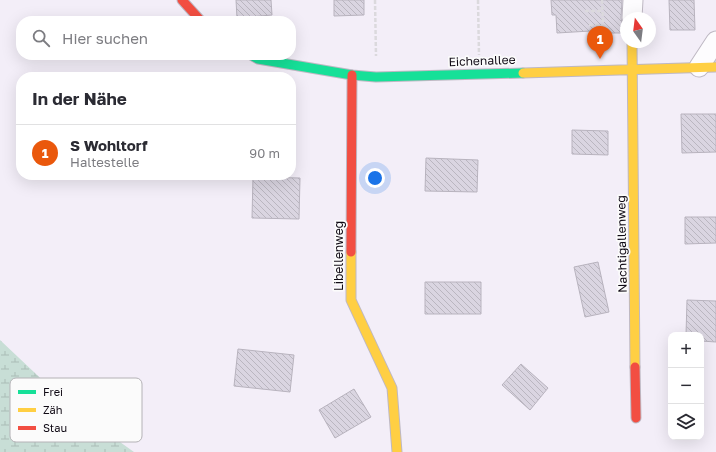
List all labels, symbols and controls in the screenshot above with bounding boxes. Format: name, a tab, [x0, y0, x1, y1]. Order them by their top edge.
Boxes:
north arrow	[620, 12, 656, 48]
search box	[16, 16, 296, 60]
pin: 1	[587, 26, 613, 59]
icon: search	[30, 27, 52, 49]
text: Hier suchen	[62, 29, 148, 47]
street label: Eichenallee	[448, 52, 516, 69]
text: In der Nähe	[32, 88, 127, 109]
text: S Wohltorf	[70, 136, 147, 154]
text: 1	[42, 145, 48, 161]
text: 90 m	[249, 145, 280, 161]
text: Haltestelle	[70, 154, 139, 170]
your location	[365, 168, 385, 188]
street label: Nachtigallenweg	[613, 195, 630, 293]
street label: Libellenweg	[331, 221, 346, 291]
map controls	[668, 332, 704, 440]
button: +	[668, 332, 704, 368]
button: −	[668, 368, 704, 404]
legend	[10, 378, 142, 442]
text: Frei	[43, 385, 63, 398]
text: Zäh	[43, 403, 63, 416]
button: layers	[668, 404, 704, 440]
text: Stau	[43, 421, 67, 434]

